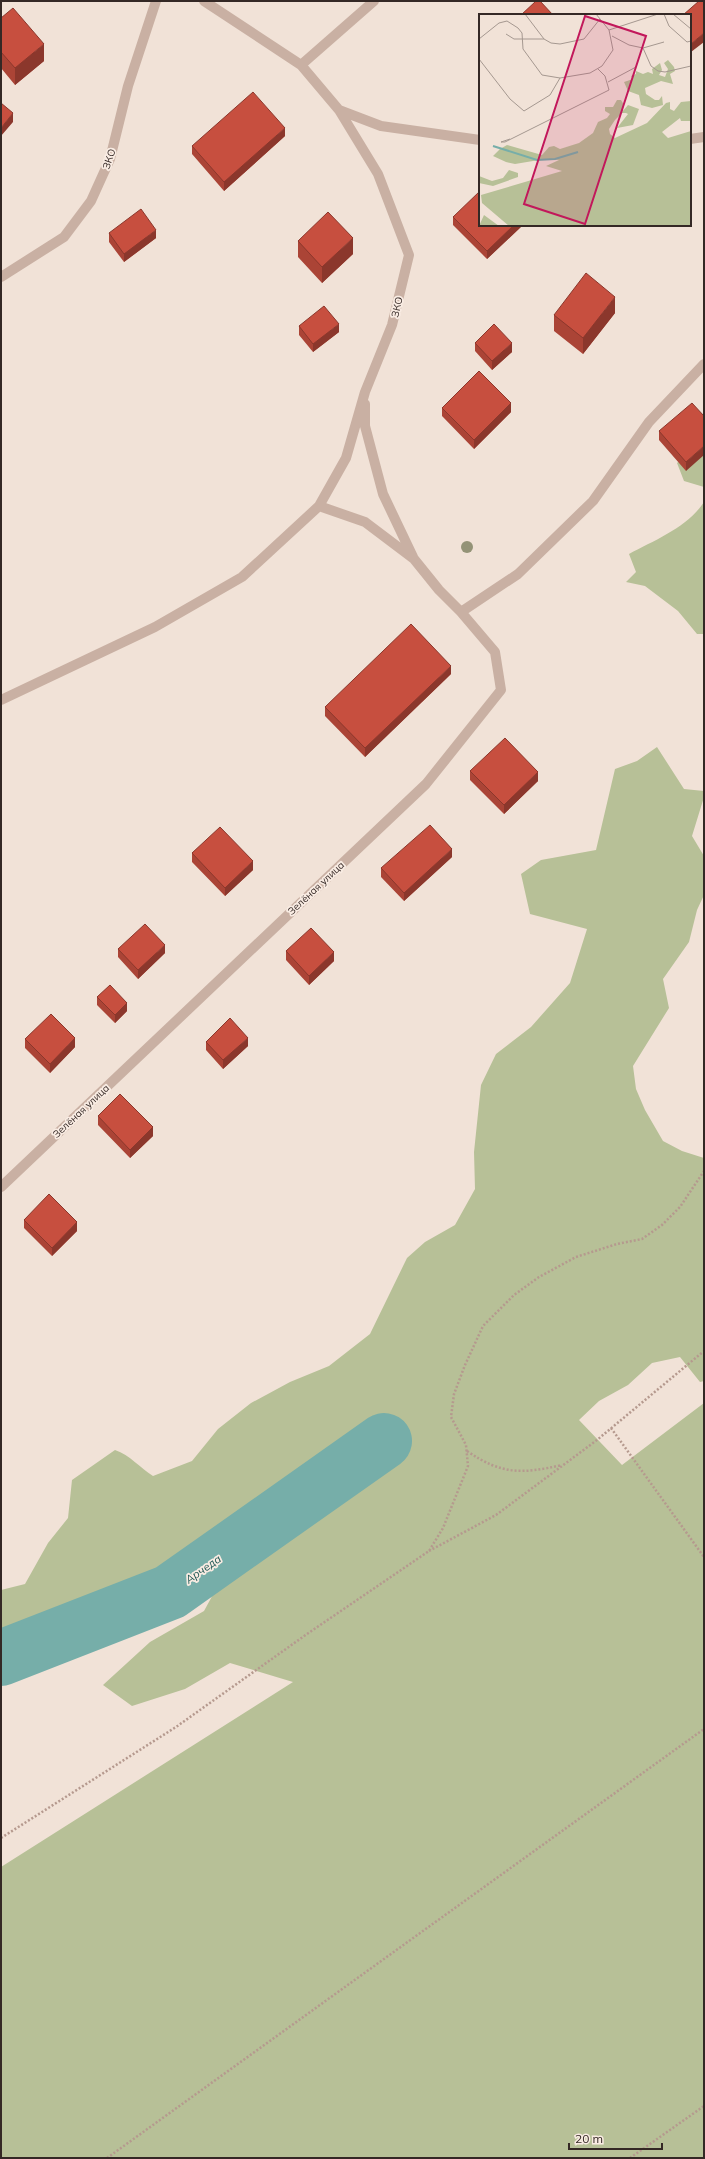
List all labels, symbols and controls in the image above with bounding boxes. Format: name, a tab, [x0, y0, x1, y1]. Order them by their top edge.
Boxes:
inset map	[479, 14, 691, 226]
street label: ЗКО	[99, 147, 119, 171]
street label: ЗКО	[388, 295, 406, 319]
street label: Зелёная улица	[285, 858, 347, 918]
street label: Зелёная улица	[50, 1081, 112, 1141]
water label: Арчеда	[182, 1551, 224, 1587]
scale bar	[569, 2125, 662, 2151]
text: 20 m	[575, 2131, 603, 2146]

